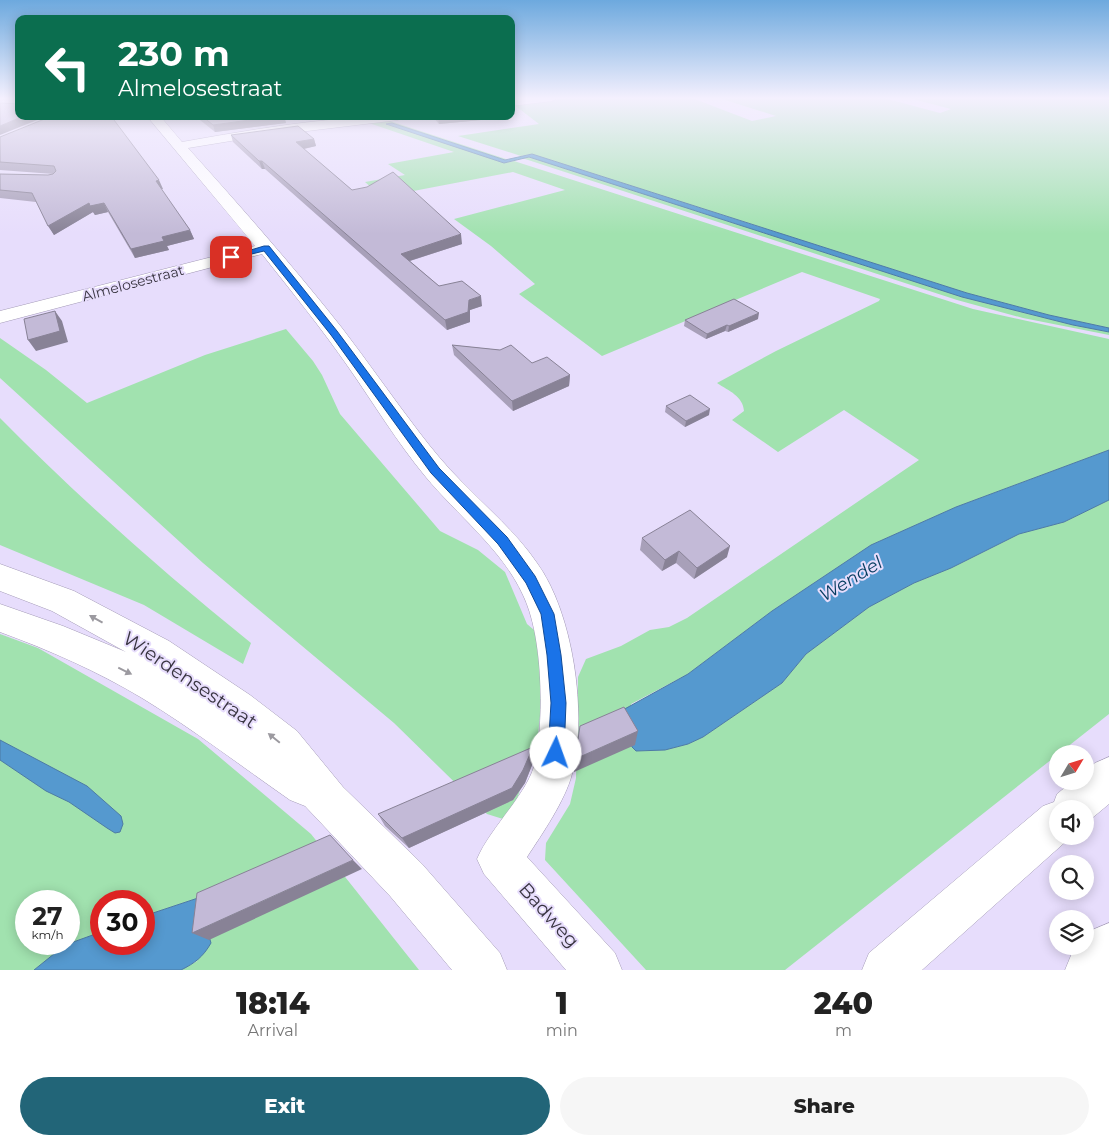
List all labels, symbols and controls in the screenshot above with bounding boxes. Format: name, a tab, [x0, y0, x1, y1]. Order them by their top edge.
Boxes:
text: 230 m	[118, 32, 230, 75]
icon: left	[35, 35, 100, 100]
text: Almelosestraat	[118, 75, 283, 102]
pin	[210, 236, 252, 278]
icon: arrive	[217, 243, 245, 271]
street label: Almelosestraat	[80, 261, 186, 305]
water label: Wendel	[816, 552, 887, 606]
one-way arrow	[89, 615, 104, 623]
street label: Wierdensestraat	[119, 627, 262, 733]
one-way arrow	[118, 666, 133, 675]
position arrow	[529, 726, 581, 778]
one-way arrow	[268, 733, 281, 744]
north arrow	[1049, 745, 1094, 790]
map controls	[1049, 745, 1094, 955]
button: sound	[1049, 800, 1094, 845]
button: search	[1049, 855, 1094, 900]
street label: Badweg	[514, 878, 584, 952]
speed limit sign: 30	[90, 890, 155, 955]
text: 27	[32, 901, 63, 931]
button: layers	[1049, 910, 1094, 955]
text: km/h	[31, 927, 64, 942]
text: 18:14	[236, 985, 310, 1022]
text: 1	[556, 985, 568, 1022]
text: 240	[814, 985, 873, 1022]
text: Arrival	[248, 1021, 298, 1040]
text: min	[546, 1021, 578, 1040]
text: m	[835, 1021, 852, 1040]
button: Exit	[20, 1077, 550, 1135]
button: Share	[560, 1077, 1089, 1135]

